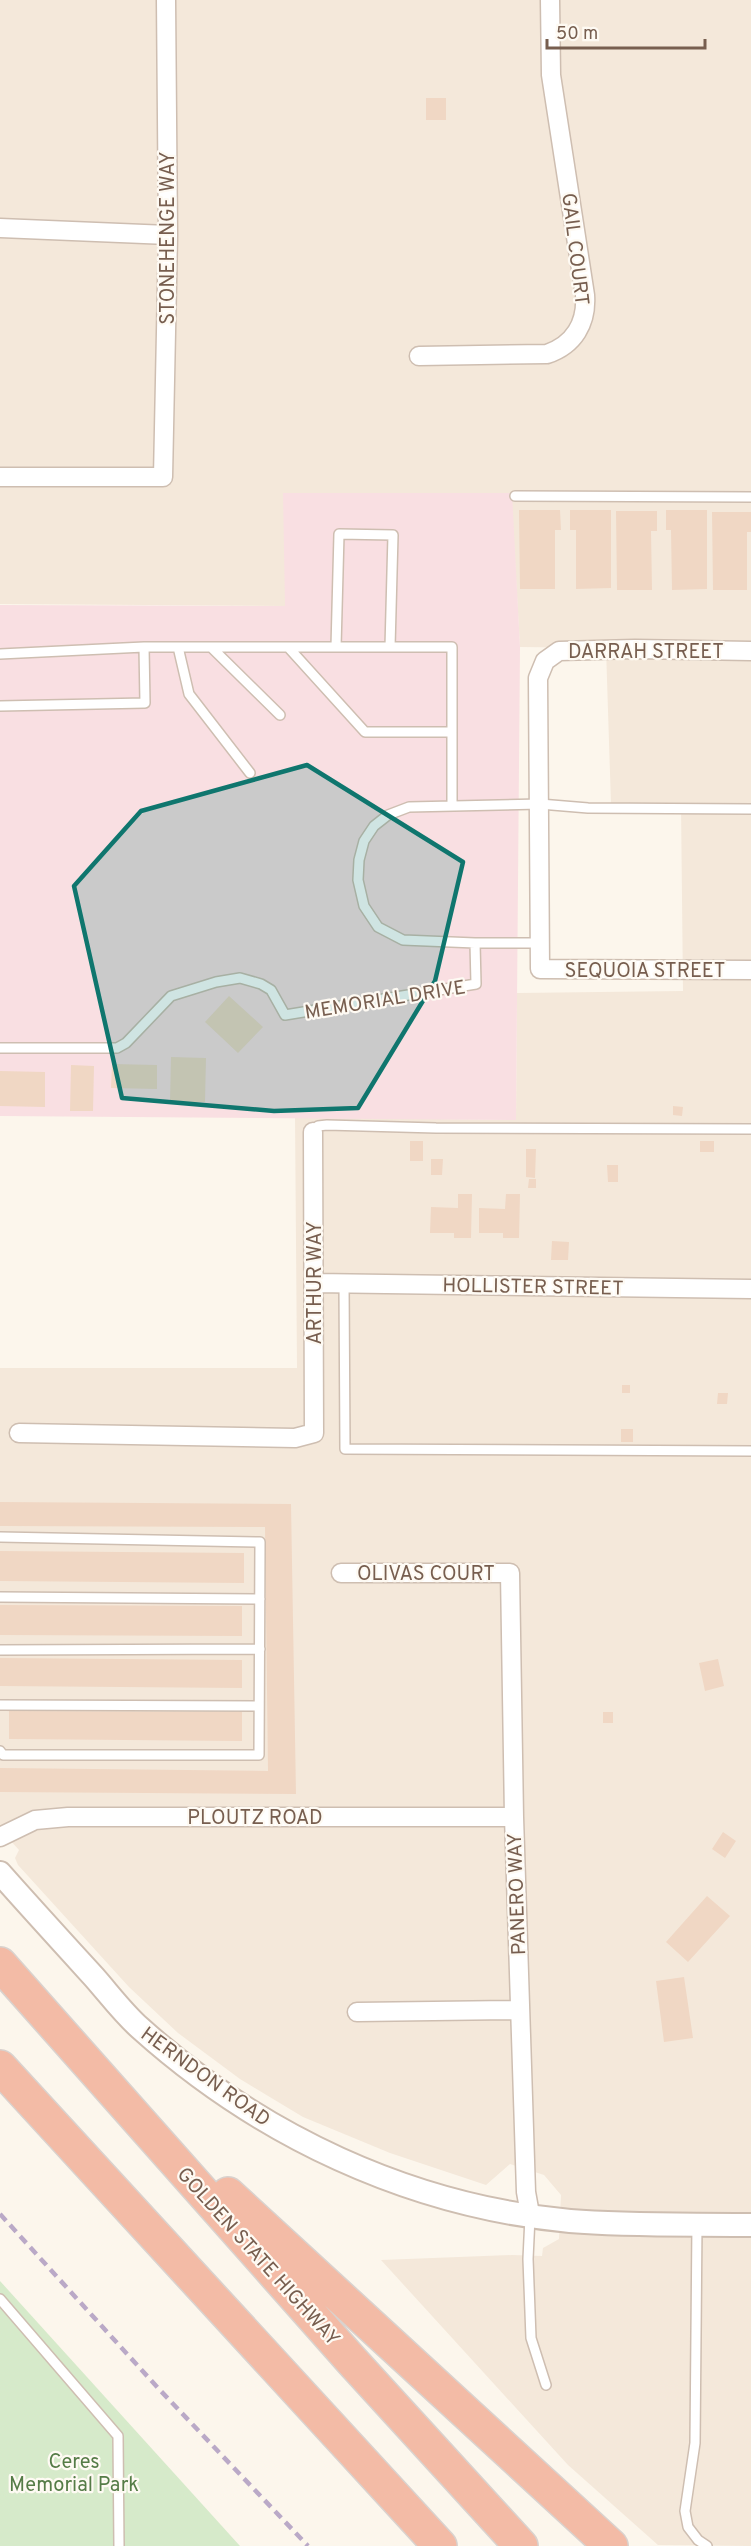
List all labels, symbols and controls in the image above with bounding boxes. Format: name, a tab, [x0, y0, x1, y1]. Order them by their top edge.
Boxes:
scale bar	[547, 12, 704, 50]
text: 50 m	[556, 23, 598, 46]
street label: STONEHENGE WAY	[156, 151, 182, 325]
street label: GAIL COURT	[554, 192, 594, 307]
street label: DARRAH STREET	[568, 640, 724, 666]
street label: SEQUOIA STREET	[565, 959, 725, 985]
street label: MEMORIAL DRIVE	[303, 975, 468, 1027]
street label: ARTHUR WAY	[303, 1221, 329, 1345]
street label: HOLLISTER STREET	[442, 1273, 624, 1303]
street label: OLIVAS COURT	[357, 1562, 495, 1588]
street label: PLOUTZ ROAD	[187, 1806, 323, 1832]
street label: PANERO WAY	[503, 1832, 533, 1956]
street label: HERNDON ROAD	[135, 2022, 275, 2133]
street label: GOLDEN STATE HIGHWAY	[170, 2162, 345, 2352]
park label: Ceres Memorial Park	[9, 2450, 139, 2499]

